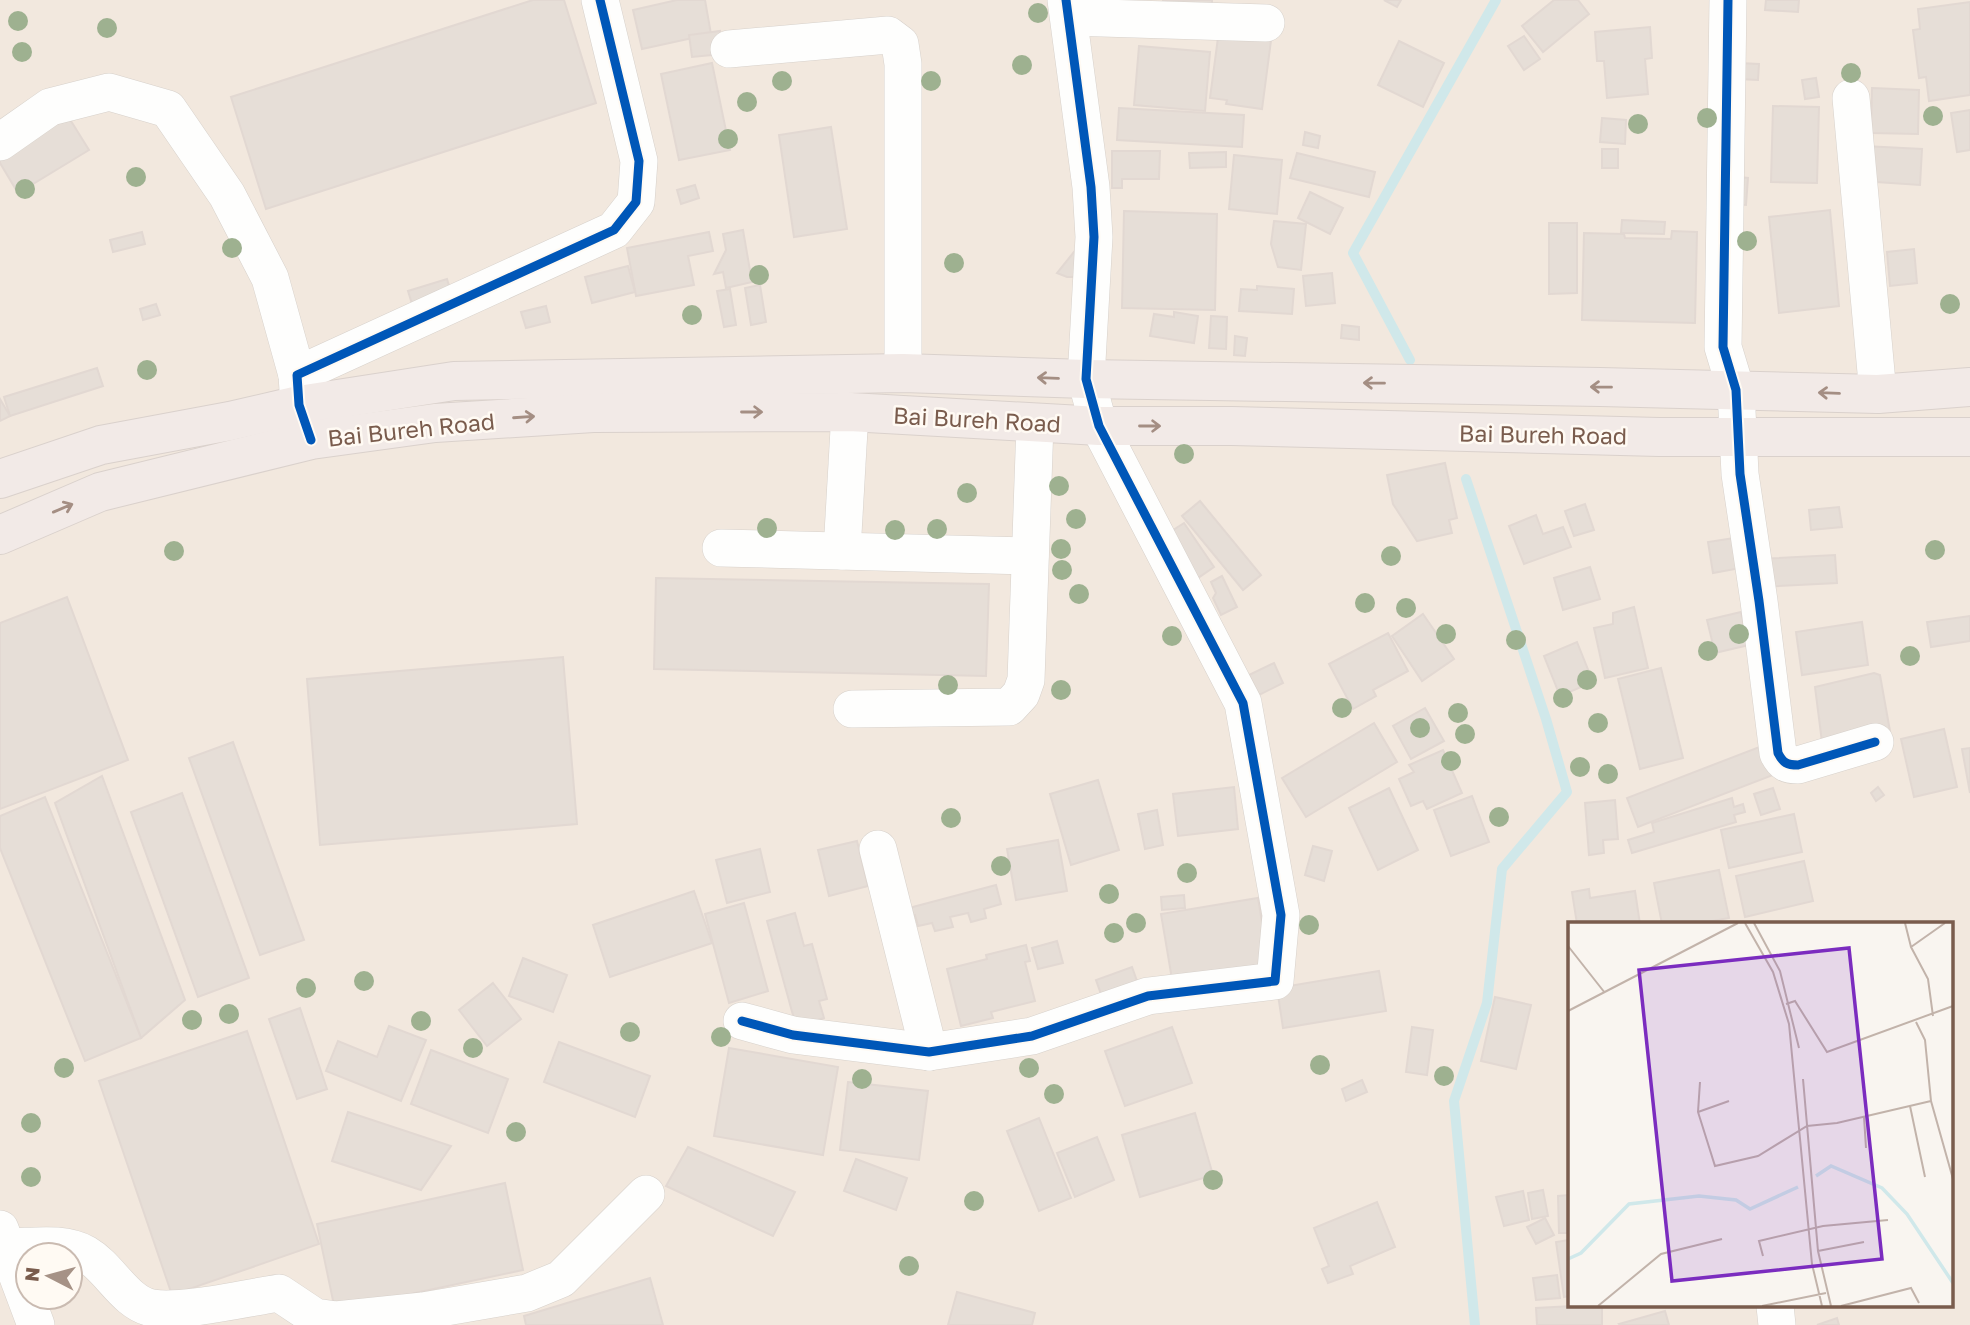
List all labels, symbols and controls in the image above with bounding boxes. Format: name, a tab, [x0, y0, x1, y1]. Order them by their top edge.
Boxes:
one-way arrow	[1037, 371, 1060, 384]
one-way arrow	[1362, 376, 1385, 390]
one-way arrow	[1590, 380, 1613, 393]
one-way arrow	[1817, 386, 1840, 399]
street label: Bai Bureh Road	[892, 401, 1062, 437]
one-way arrow	[740, 405, 763, 419]
street label: Bai Bureh Road	[326, 406, 496, 452]
one-way arrow	[512, 411, 535, 424]
one-way arrow	[1138, 419, 1161, 433]
street label: Bai Bureh Road	[1459, 419, 1627, 449]
one-way arrow	[51, 501, 73, 514]
inset map	[1568, 922, 1952, 1308]
north arrow	[14, 1241, 84, 1311]
text: N	[19, 1266, 44, 1283]

